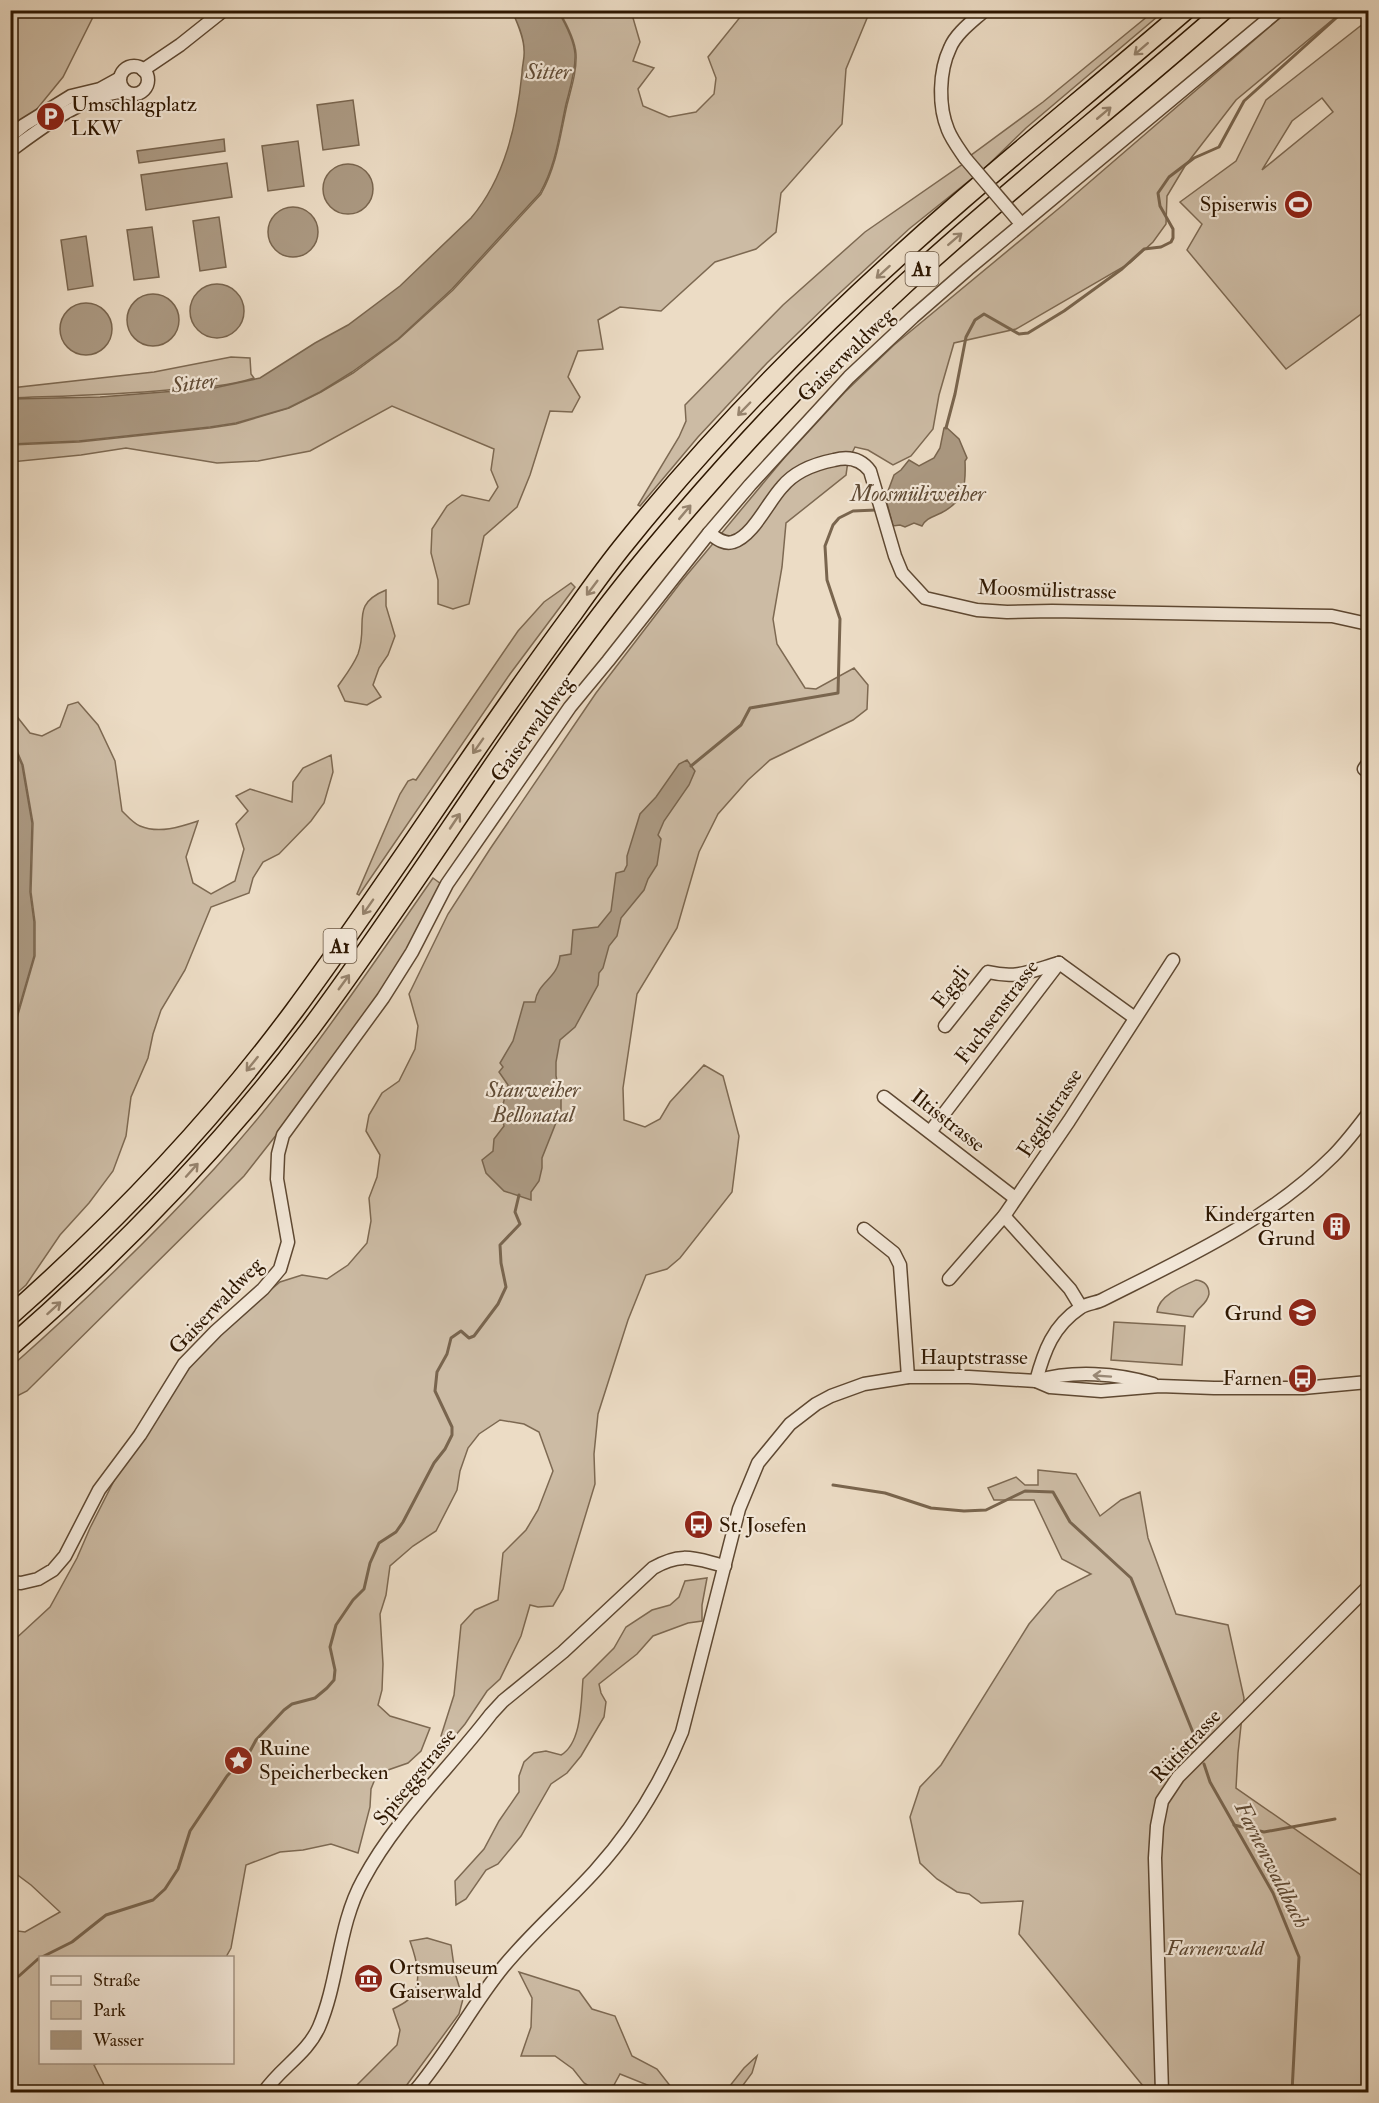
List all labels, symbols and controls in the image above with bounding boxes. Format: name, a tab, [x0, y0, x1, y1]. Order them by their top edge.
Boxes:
one-way arrow	[1134, 41, 1150, 55]
water label: Sitter	[524, 58, 573, 86]
place label: Umschlagplatz LKW	[71, 91, 197, 142]
parking icon: Umschlagplatz LKW	[34, 100, 66, 132]
one-way arrow	[1096, 106, 1111, 120]
sports icon: Spiserwis	[1282, 188, 1314, 220]
place label: Spiserwis	[1200, 191, 1277, 218]
one-way arrow	[948, 232, 963, 246]
road number: A1	[906, 252, 938, 286]
one-way arrow	[876, 265, 891, 279]
street label: Gaiserwaldweg	[792, 302, 901, 408]
water label: Sitter	[169, 366, 220, 400]
one-way arrow	[737, 401, 751, 416]
water label: Moosmüliweiher	[849, 480, 987, 508]
one-way arrow	[679, 504, 692, 520]
street label: Moosmülistrasse	[977, 574, 1117, 606]
one-way arrow	[586, 579, 598, 595]
street label: Gaiserwaldweg	[484, 670, 580, 787]
one-way arrow	[472, 737, 484, 754]
one-way arrow	[449, 814, 461, 830]
one-way arrow	[362, 898, 374, 915]
road number: A1	[324, 929, 356, 963]
street label: Fuchsenstrasse	[949, 954, 1045, 1069]
street label: Eggli	[926, 960, 976, 1014]
one-way arrow	[338, 974, 351, 990]
one-way arrow	[246, 1056, 259, 1072]
street label: Egglistrasse	[1011, 1063, 1089, 1162]
water label: Stauweiher Bellonatal	[485, 1076, 582, 1129]
street label: Iltisstrasse	[905, 1084, 991, 1159]
one-way arrow	[185, 1163, 199, 1178]
place label: Kindergarten Grund	[1204, 1201, 1316, 1252]
building icon: Kindergarten Grund	[1320, 1210, 1352, 1242]
street label: Gaiserwaldweg	[163, 1251, 269, 1360]
school or university icon: Grund	[1287, 1297, 1319, 1329]
place label: Grund	[1225, 1300, 1283, 1327]
one-way arrow	[46, 1301, 61, 1315]
street label: Hauptstrasse	[920, 1344, 1028, 1371]
bus stop icon: Farnen	[1287, 1362, 1319, 1394]
place label: Farnen	[1223, 1365, 1282, 1392]
one-way arrow	[1093, 1370, 1113, 1381]
bus stop icon: St. Josefen	[682, 1509, 714, 1541]
place label: St. Josefen	[719, 1512, 807, 1539]
street label: Rütistrasse	[1145, 1703, 1227, 1789]
street label: Spiseggstrasse	[367, 1722, 463, 1831]
place label: Ruine Speicherbecken	[259, 1735, 389, 1786]
place icon: Ruine Speicherbecken	[222, 1744, 254, 1776]
water label: Farnenwaldbach	[1228, 1796, 1316, 1933]
park label: Farnenwald	[1165, 1935, 1265, 1962]
place label: Ortsmuseum Gaiserwald	[389, 1954, 498, 2005]
legend	[39, 1956, 234, 2064]
museum icon: Ortsmuseum Gaiserwald	[352, 1963, 384, 1995]
text: Straße	[93, 1969, 141, 1992]
text: Park	[93, 1999, 126, 2022]
text: Wasser	[92, 2029, 144, 2052]

